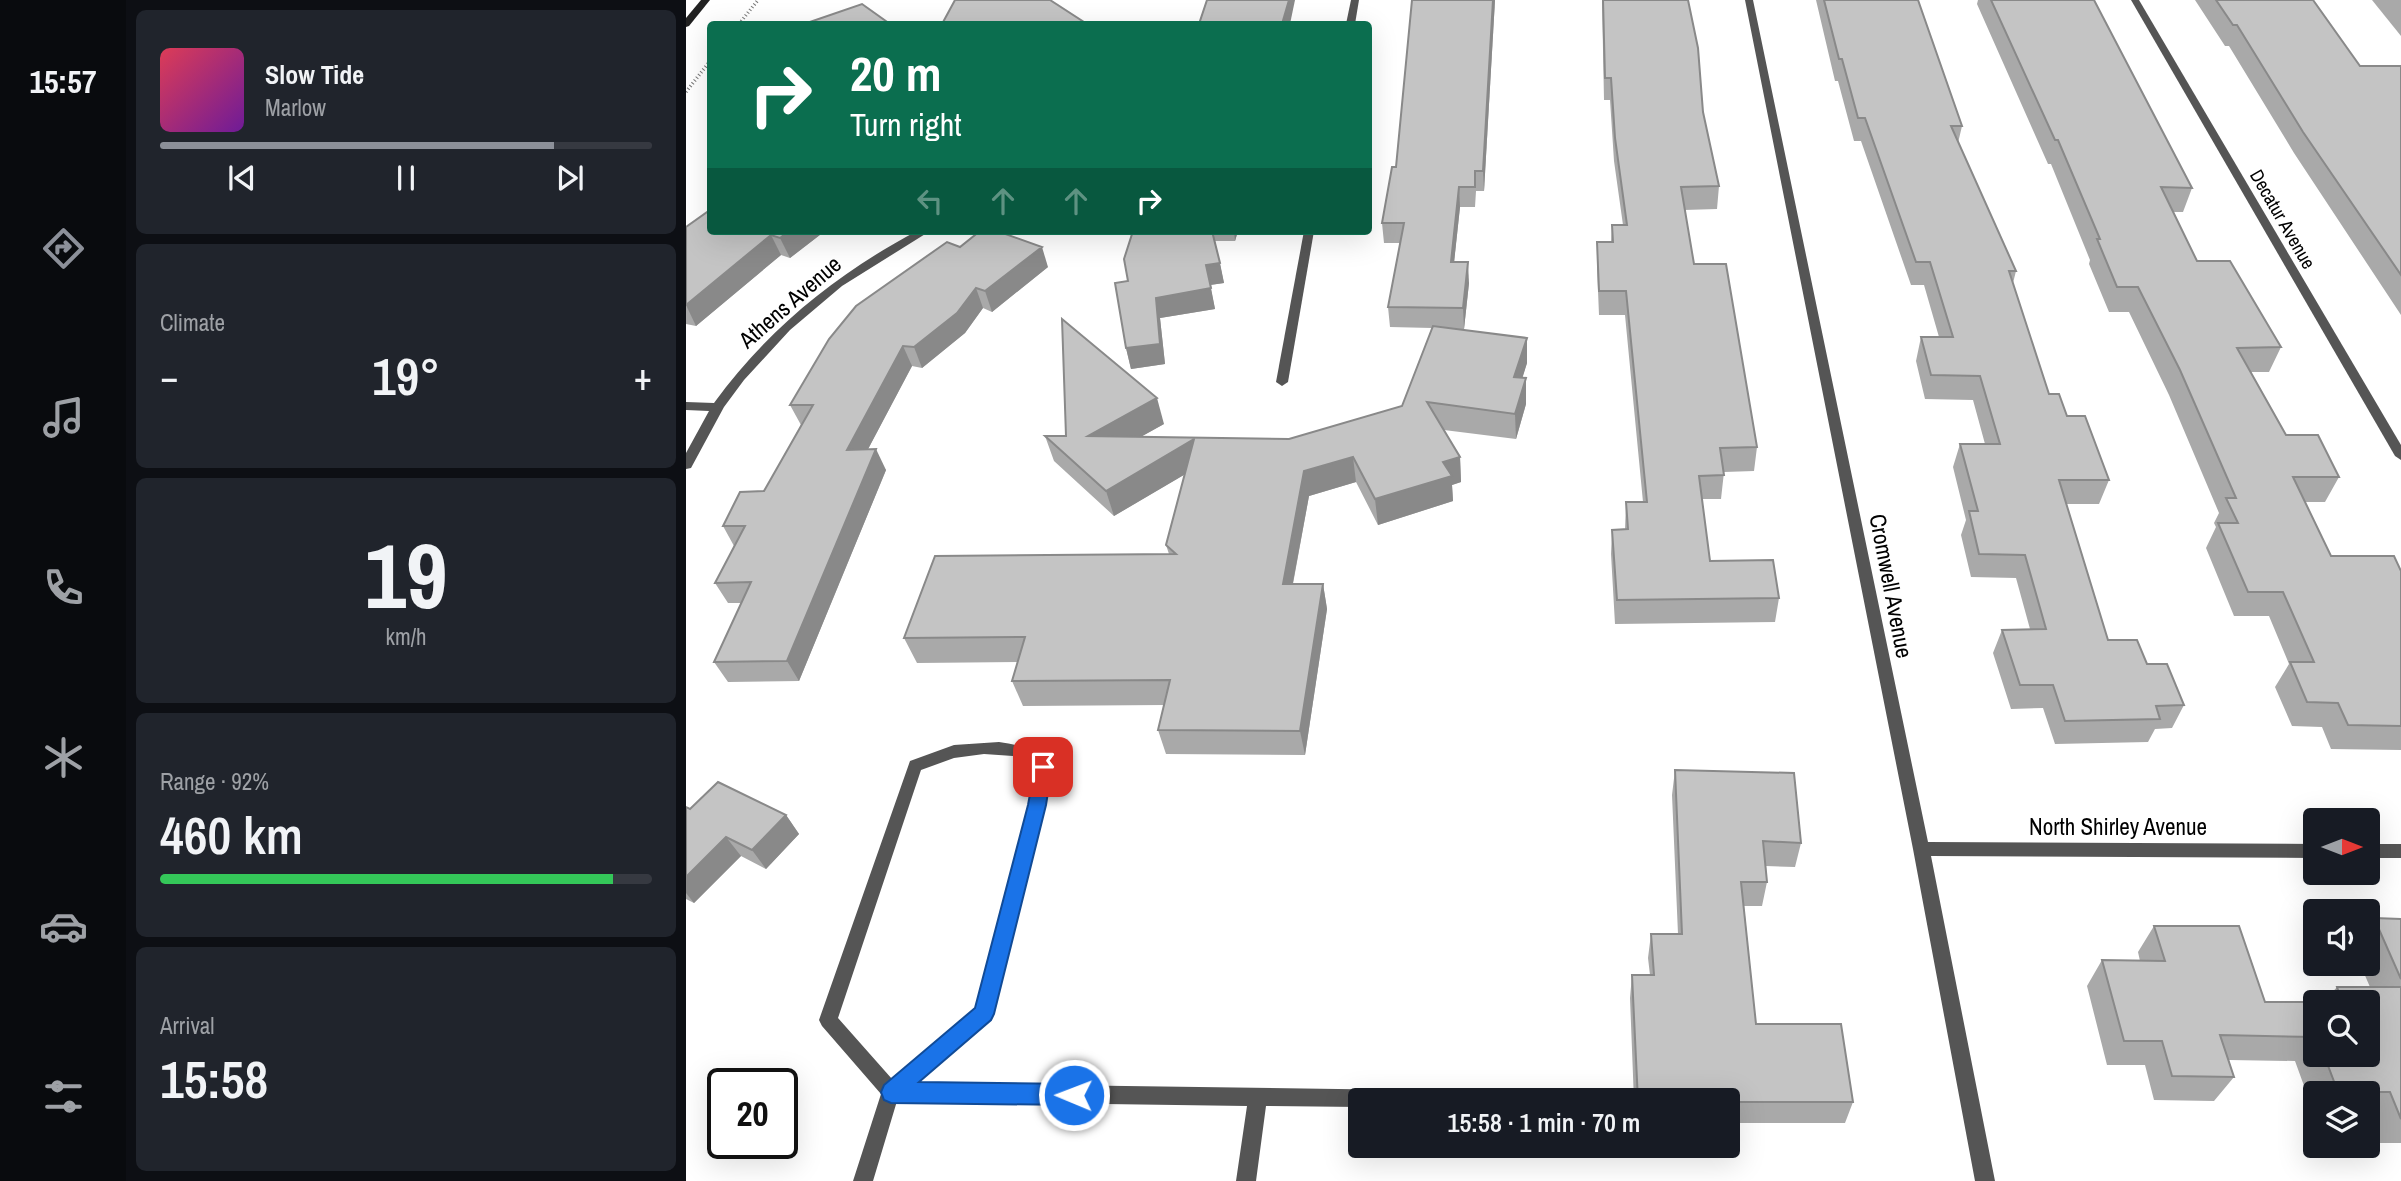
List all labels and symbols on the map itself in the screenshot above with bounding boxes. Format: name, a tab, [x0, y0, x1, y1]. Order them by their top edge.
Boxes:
street label: Decatur Avenue	[2244, 165, 2322, 273]
street label: Athens Avenue	[731, 248, 848, 355]
street label: Cromwell Avenue	[1862, 511, 1921, 661]
pin	[1013, 737, 1073, 797]
north arrow	[2303, 808, 2380, 886]
street label: North Shirley Avenue	[2029, 811, 2207, 842]
position arrow	[1037, 1058, 1111, 1132]
speed limit sign: 20	[707, 1068, 798, 1159]

